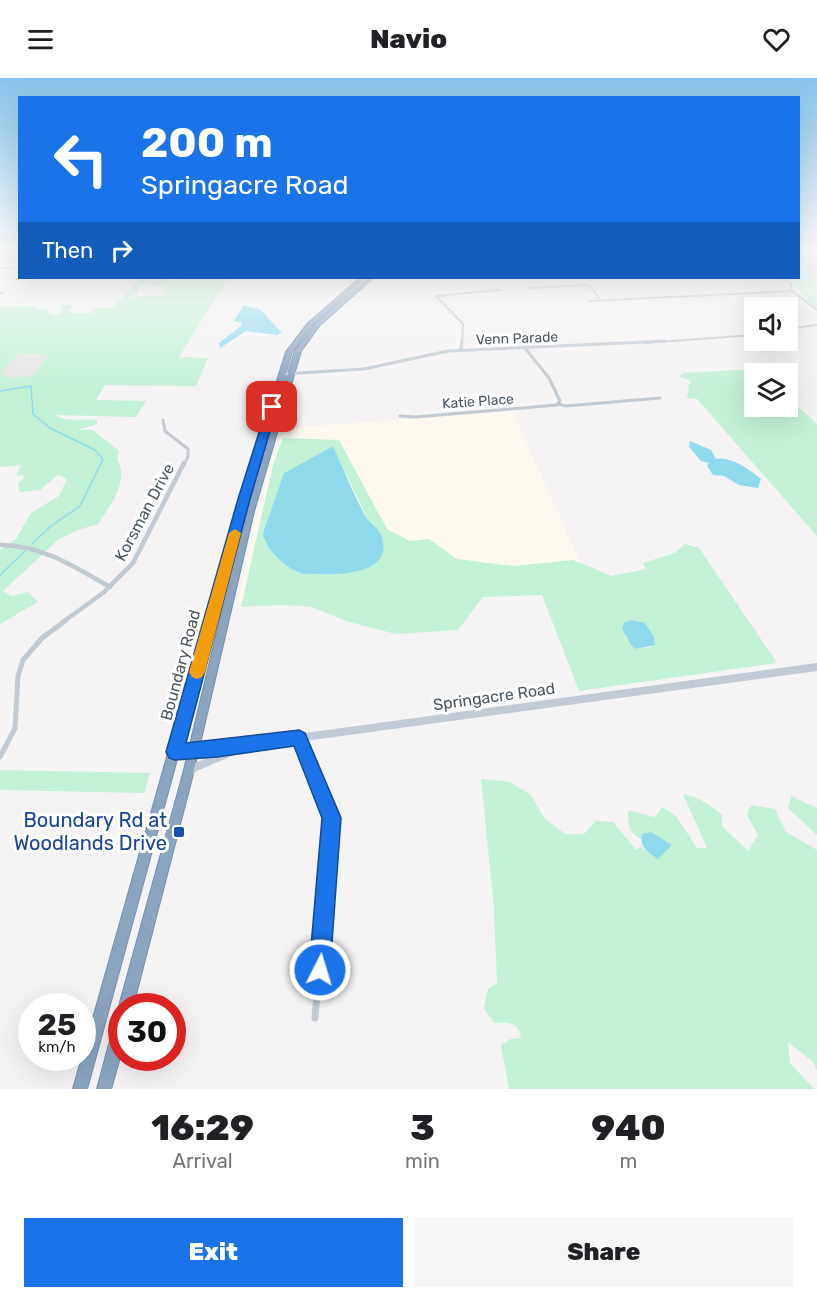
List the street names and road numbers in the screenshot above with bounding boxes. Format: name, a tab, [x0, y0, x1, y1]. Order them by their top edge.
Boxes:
street label: Venn Parade	[476, 329, 559, 348]
street label: Katie Place	[442, 391, 515, 412]
street label: Korsman Drive	[111, 460, 178, 564]
street label: Boundary Road	[157, 608, 204, 723]
street label: Springacre Road	[432, 679, 556, 714]

